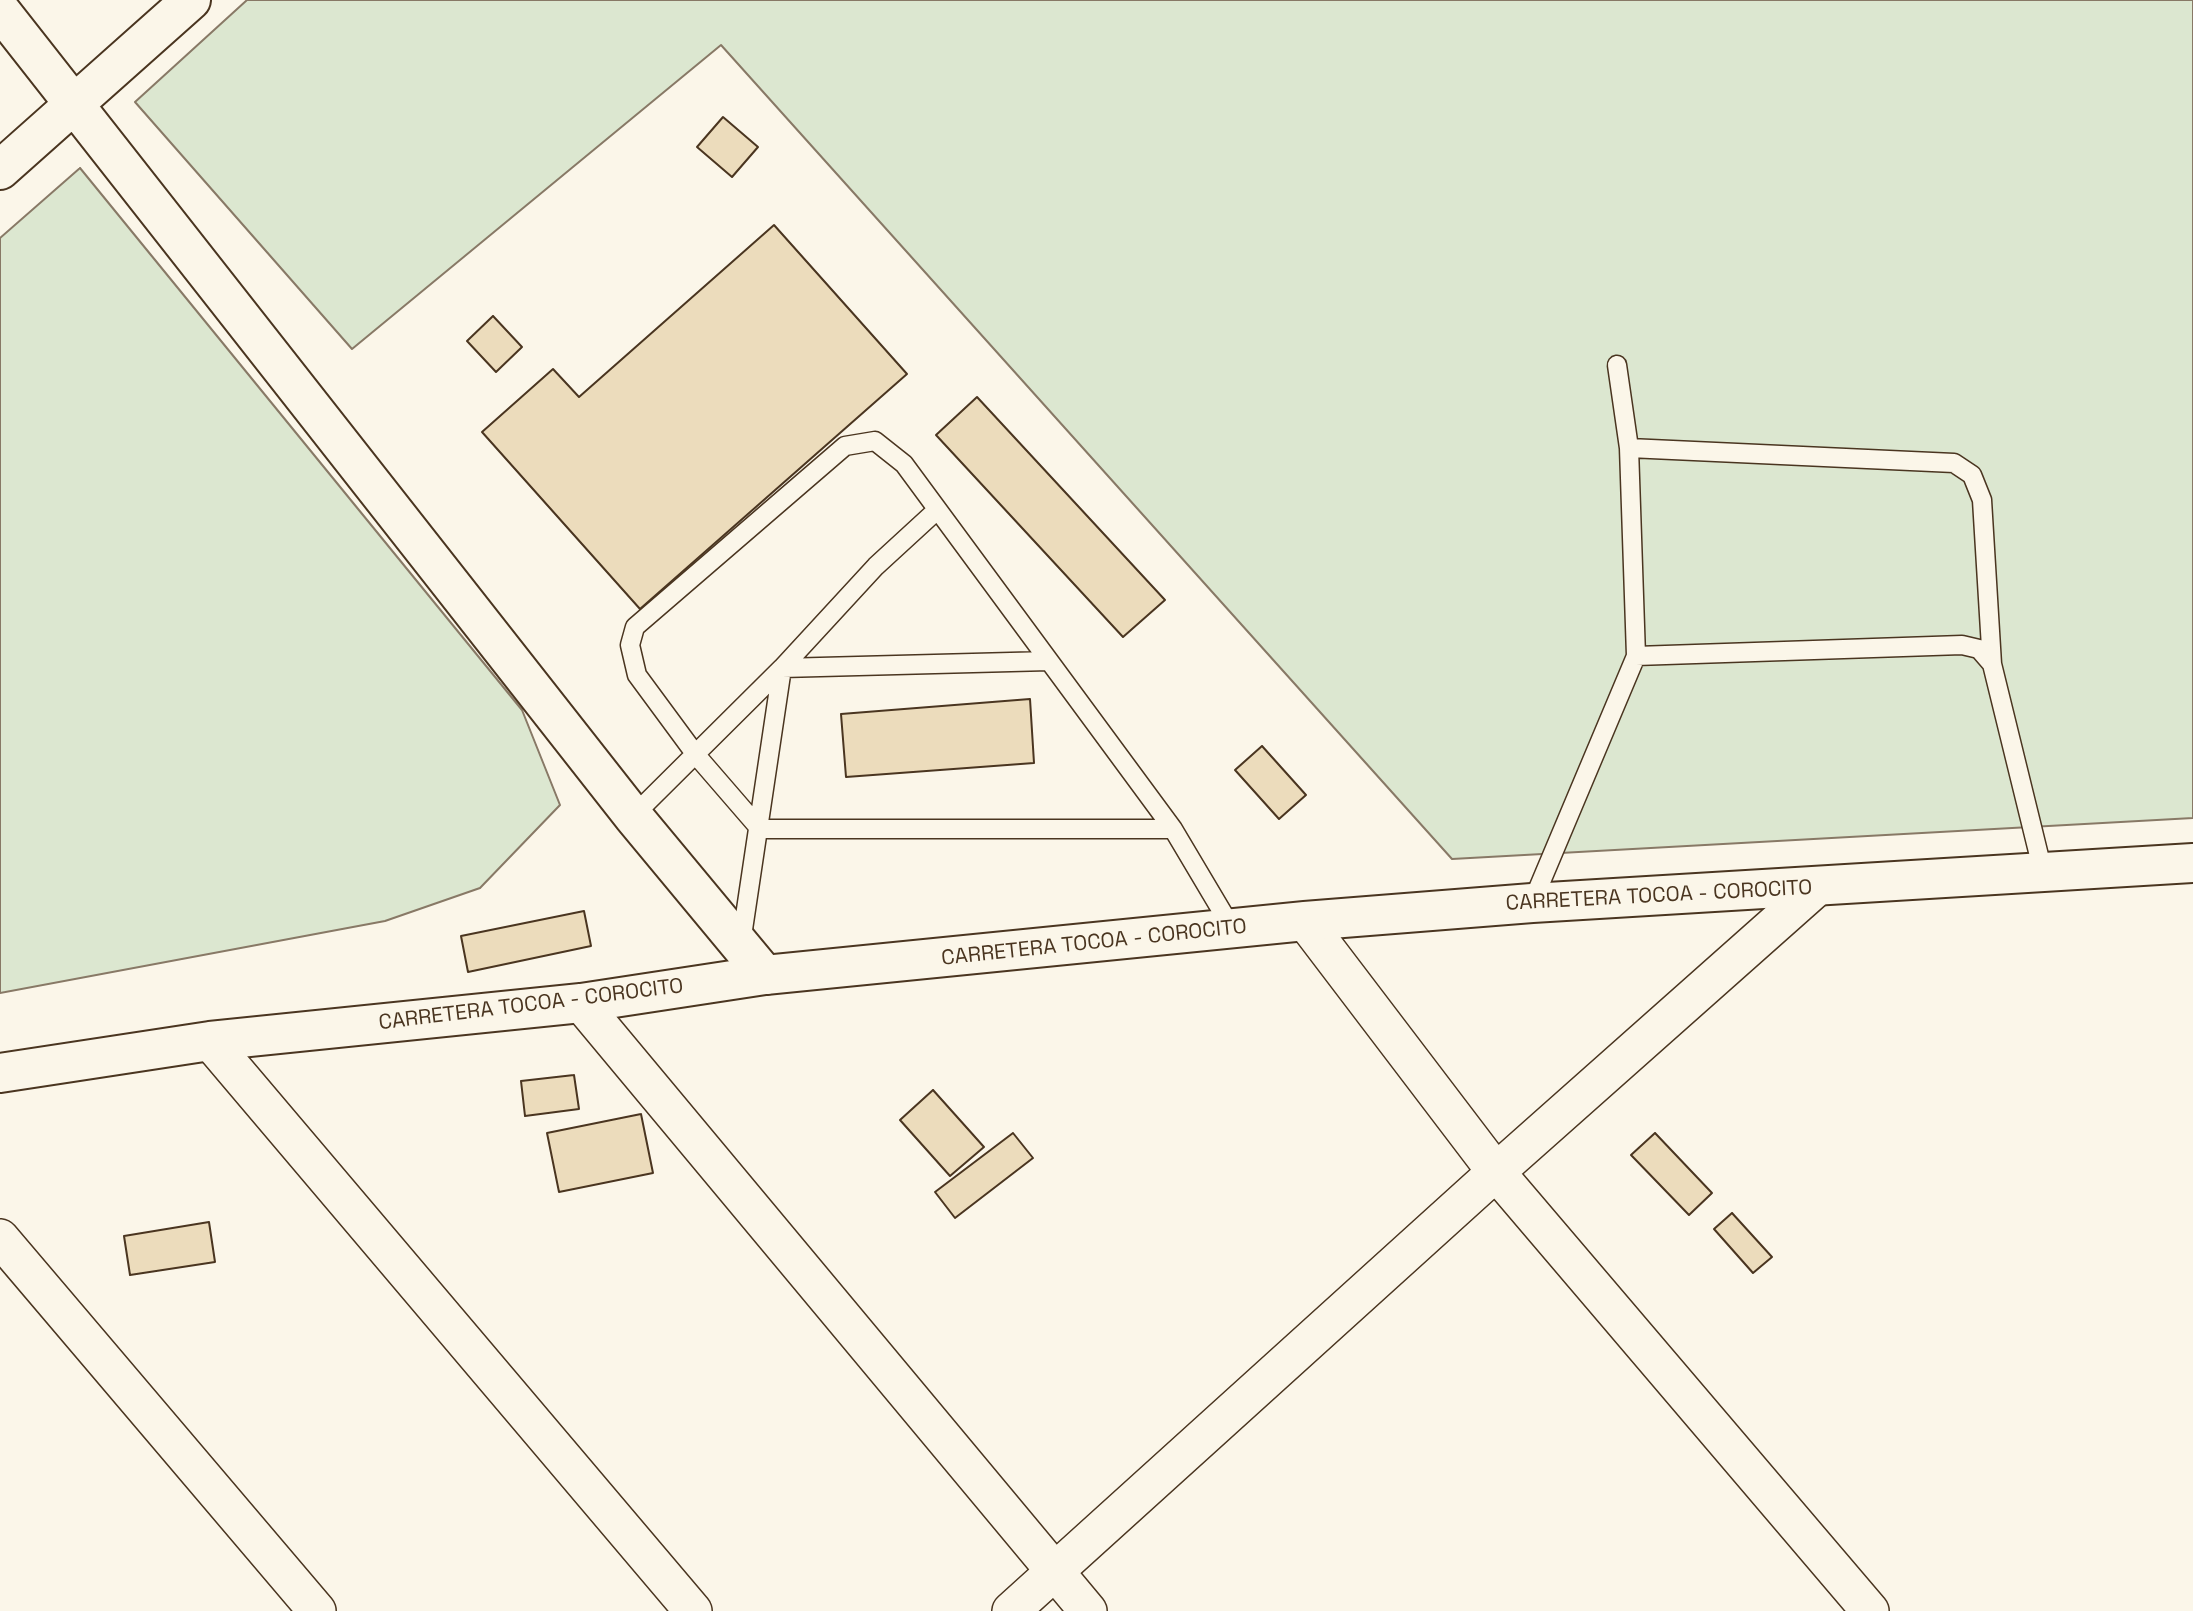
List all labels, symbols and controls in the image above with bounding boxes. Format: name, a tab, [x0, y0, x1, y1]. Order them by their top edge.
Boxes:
street label: CARRETERA TOCOA - COROCITO	[1505, 875, 1813, 917]
street label: CARRETERA TOCOA - COROCITO	[940, 914, 1248, 972]
street label: CARRETERA TOCOA - COROCITO	[377, 974, 685, 1036]

